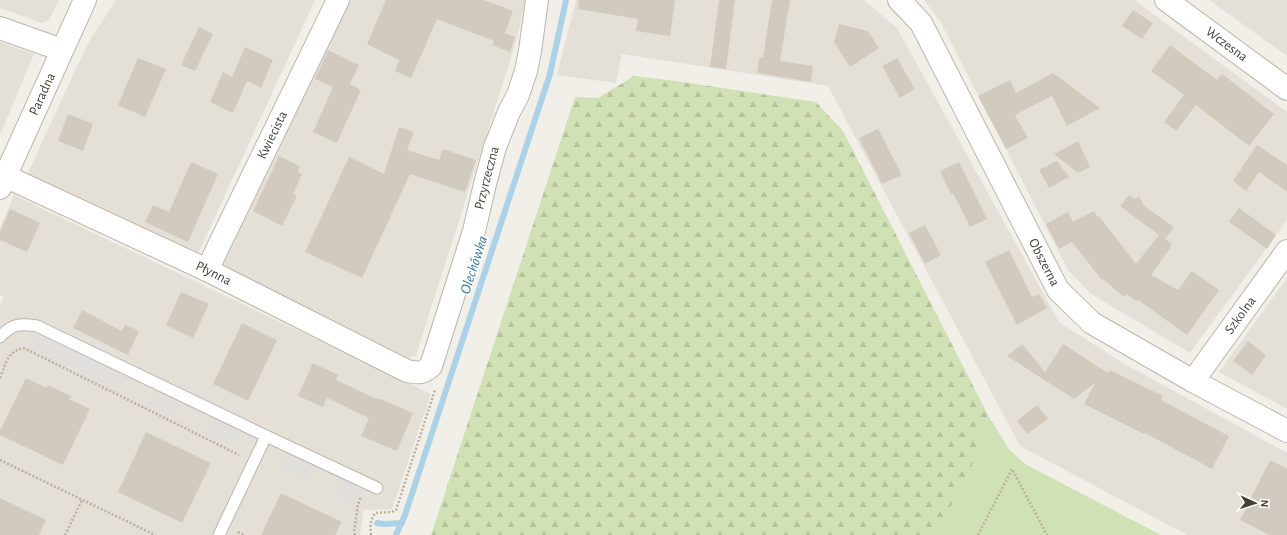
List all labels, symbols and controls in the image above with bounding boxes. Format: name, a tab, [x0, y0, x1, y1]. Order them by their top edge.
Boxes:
street label: Wczesna	[1203, 25, 1250, 65]
street label: Paradna	[27, 70, 58, 118]
street label: Kwiecista	[255, 108, 290, 161]
street label: Przyrzeczna	[472, 144, 502, 211]
water label: Olechówka	[458, 234, 490, 296]
street label: Obszerna	[1026, 236, 1062, 289]
street label: Płynna	[193, 259, 234, 288]
street label: Szkolna	[1222, 294, 1259, 337]
north arrow	[1235, 483, 1275, 523]
text: N	[1259, 499, 1270, 508]

